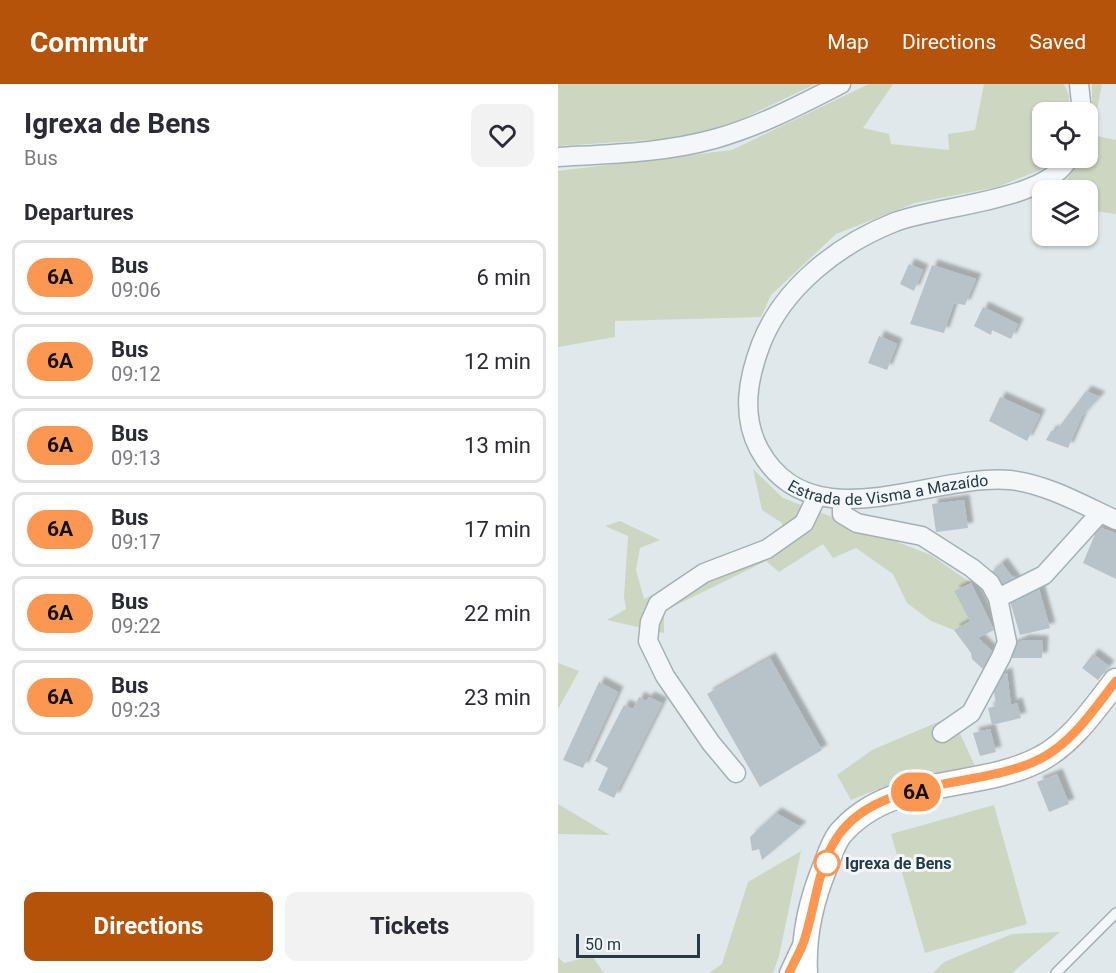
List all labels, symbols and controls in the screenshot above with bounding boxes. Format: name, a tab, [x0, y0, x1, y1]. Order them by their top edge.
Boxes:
text: Commutr	[30, 26, 148, 59]
text: Map	[827, 30, 869, 54]
text: Directions	[902, 30, 996, 54]
text: Saved	[1029, 30, 1086, 54]
map controls	[1032, 102, 1098, 246]
button: locate	[1032, 102, 1098, 168]
button: heart	[471, 104, 534, 167]
text: Igrexa de Bens	[24, 107, 210, 140]
text: Bus	[24, 146, 58, 170]
button: layers	[1032, 180, 1098, 246]
text: Departures	[24, 200, 134, 225]
text: Bus	[111, 253, 149, 278]
text: 6A	[47, 265, 73, 289]
text: 6 min	[476, 265, 531, 290]
text: 09:06	[111, 278, 161, 302]
text: Bus	[111, 337, 149, 362]
text: 6A	[47, 349, 73, 373]
text: 12 min	[464, 349, 531, 374]
text: 09:12	[111, 362, 161, 386]
text: Bus	[111, 421, 149, 446]
text: 6A	[47, 433, 73, 457]
text: 13 min	[464, 433, 531, 458]
text: 09:13	[111, 446, 161, 470]
street label: Estrada de Visma a Mazaído	[785, 470, 989, 508]
text: Bus	[111, 505, 149, 530]
text: 6A	[47, 517, 73, 541]
text: 17 min	[464, 517, 531, 542]
text: 09:17	[111, 530, 161, 554]
text: Bus	[111, 589, 149, 614]
text: 6A	[47, 601, 73, 625]
text: 22 min	[464, 601, 531, 626]
text: 09:22	[111, 614, 161, 638]
text: Bus	[111, 673, 149, 698]
text: 6A	[47, 685, 73, 709]
text: 23 min	[464, 685, 531, 710]
text: 09:23	[111, 698, 161, 722]
line badge: 6A	[889, 772, 943, 812]
text: 6A	[903, 780, 929, 804]
marker: Igrexa de Bens	[814, 850, 840, 876]
place label: Igrexa de Bens	[845, 854, 952, 873]
button: Directions	[24, 892, 273, 961]
button: Tickets	[285, 892, 534, 961]
scale bar	[576, 931, 700, 958]
text: 50 m	[585, 935, 621, 954]

